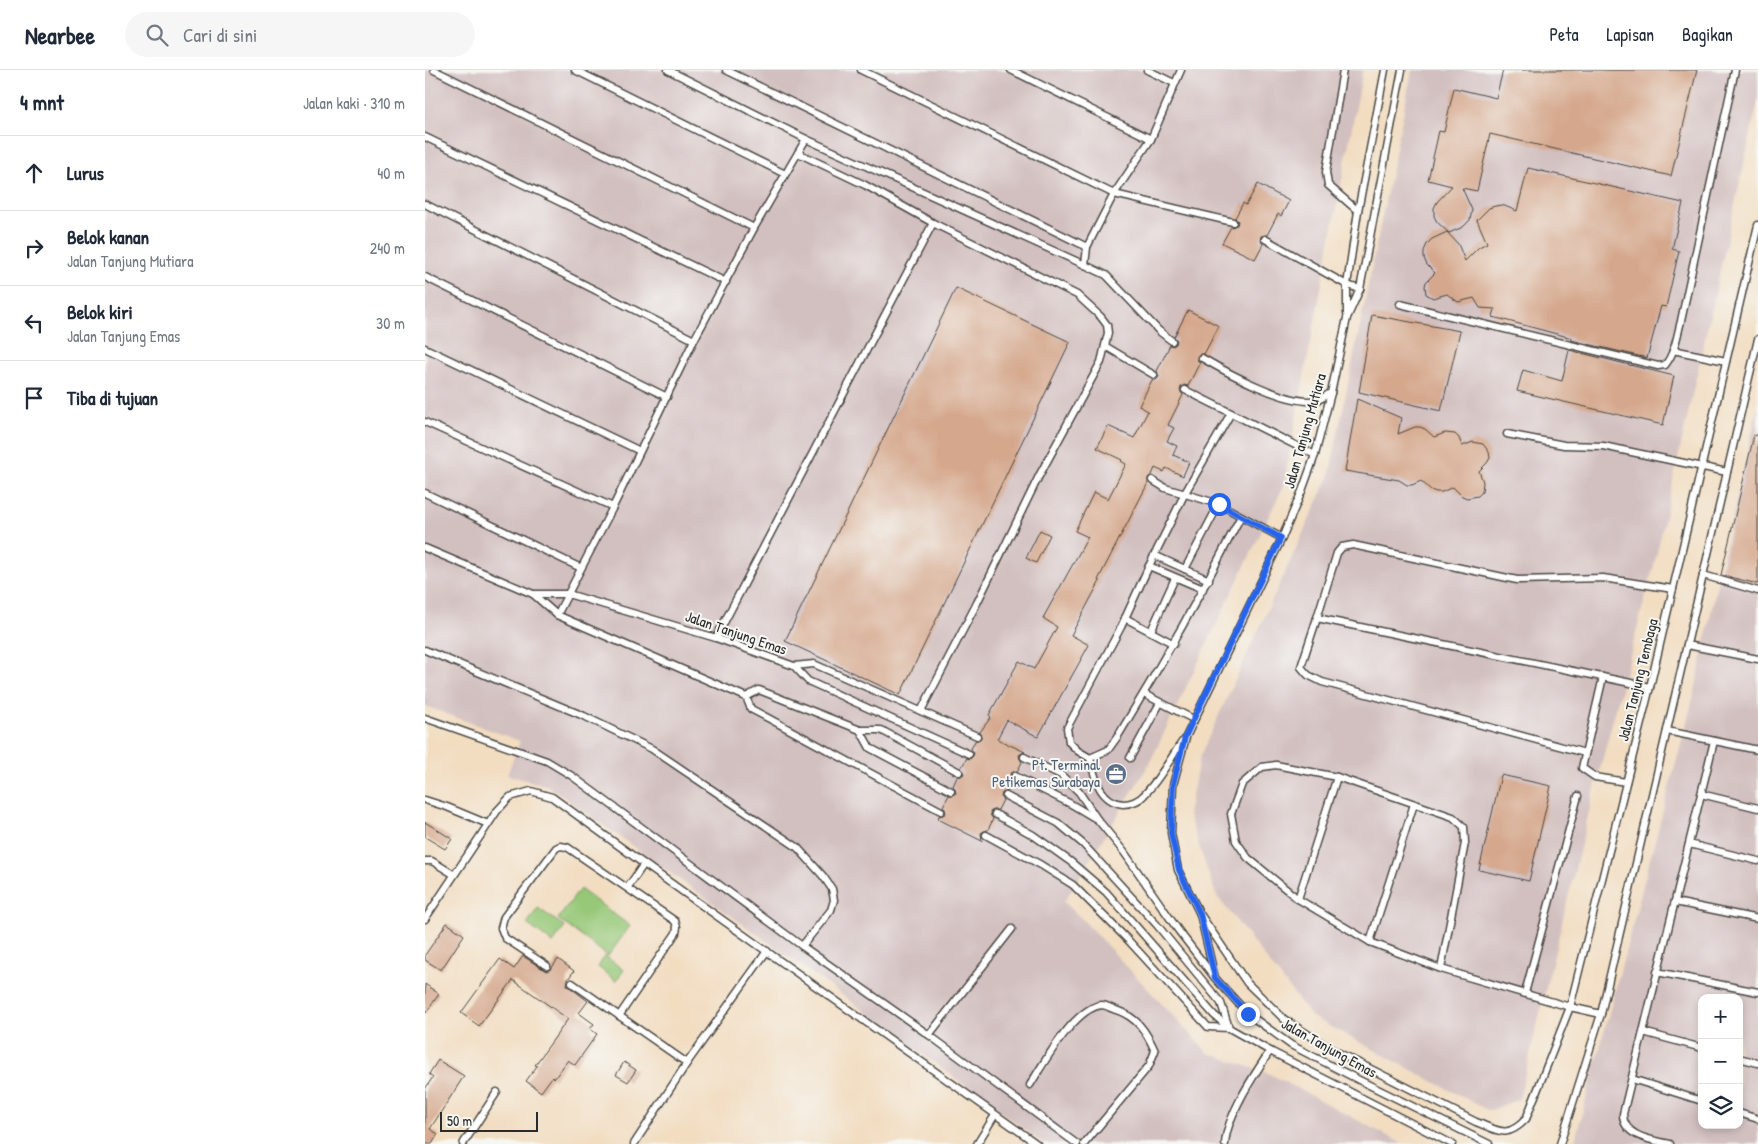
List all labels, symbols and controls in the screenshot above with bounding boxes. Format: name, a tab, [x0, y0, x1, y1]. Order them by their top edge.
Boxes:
search box	[125, 12, 475, 57]
text: Nearbee	[25, 19, 95, 51]
icon: search	[143, 21, 171, 49]
text: Cari di sini	[183, 22, 257, 48]
text: Peta	[1549, 22, 1578, 47]
text: Lapisan	[1606, 22, 1654, 47]
text: Bagikan	[1682, 22, 1733, 47]
text: 4 mnt	[20, 88, 64, 117]
text: Jalan kaki · 310 m	[303, 92, 405, 114]
icon: ahead	[20, 159, 48, 187]
text: Lurus	[67, 160, 104, 186]
text: 40 m	[377, 162, 405, 184]
text: Belok kanan	[67, 224, 149, 250]
icon: right	[20, 234, 48, 262]
text: 240 m	[370, 237, 405, 259]
text: Jalan Tanjung Mutiara	[67, 250, 194, 272]
text: Belok kiri	[67, 299, 133, 325]
icon: left	[20, 309, 48, 337]
text: 30 m	[376, 312, 405, 334]
text: Jalan Tanjung Emas	[67, 325, 180, 347]
street label: Jalan Tanjung Mutiara	[1278, 371, 1331, 491]
icon: arrive	[20, 384, 48, 412]
text: Tiba di tujuan	[67, 385, 158, 411]
route start	[1208, 493, 1231, 516]
street label: Jalan Tanjung Emas	[683, 605, 790, 660]
street label: Jalan Tanjung Tembaga	[1612, 616, 1663, 743]
place label: Pt. Terminal Petikemas Surabaya	[992, 754, 1100, 792]
office icon: Pt. Terminal Petikemas Surabaya	[1104, 762, 1128, 786]
map controls	[1698, 994, 1743, 1129]
button: +	[1698, 994, 1743, 1039]
route end	[1237, 1003, 1260, 1026]
street label: Jalan Tanjung Emas	[1278, 1013, 1381, 1083]
button: −	[1698, 1039, 1743, 1084]
button: layers	[1698, 1084, 1743, 1129]
scale bar	[440, 1109, 537, 1132]
text: 50 m	[447, 1111, 472, 1130]

